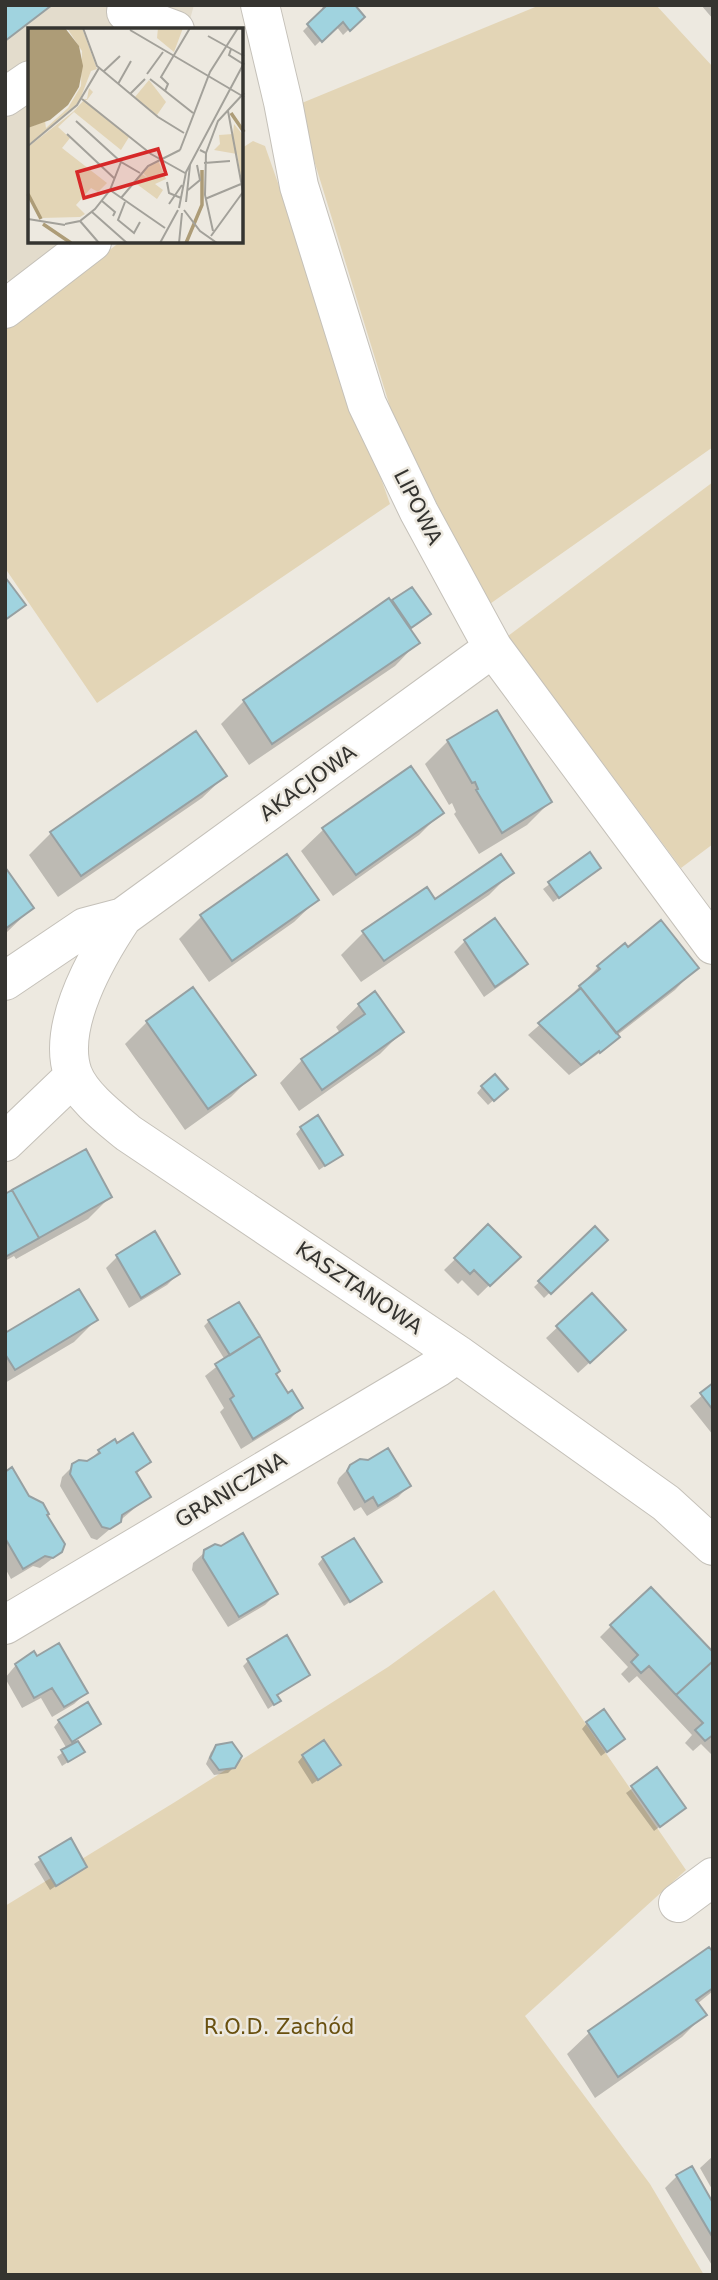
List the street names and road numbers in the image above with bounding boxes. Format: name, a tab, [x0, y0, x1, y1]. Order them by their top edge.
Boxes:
street label: LIPOWA	[389, 465, 447, 549]
street label: AKACJOWA	[255, 740, 361, 826]
street label: KASZTANOWA	[291, 1237, 427, 1339]
street label: GRANICZNA	[171, 1447, 291, 1533]

